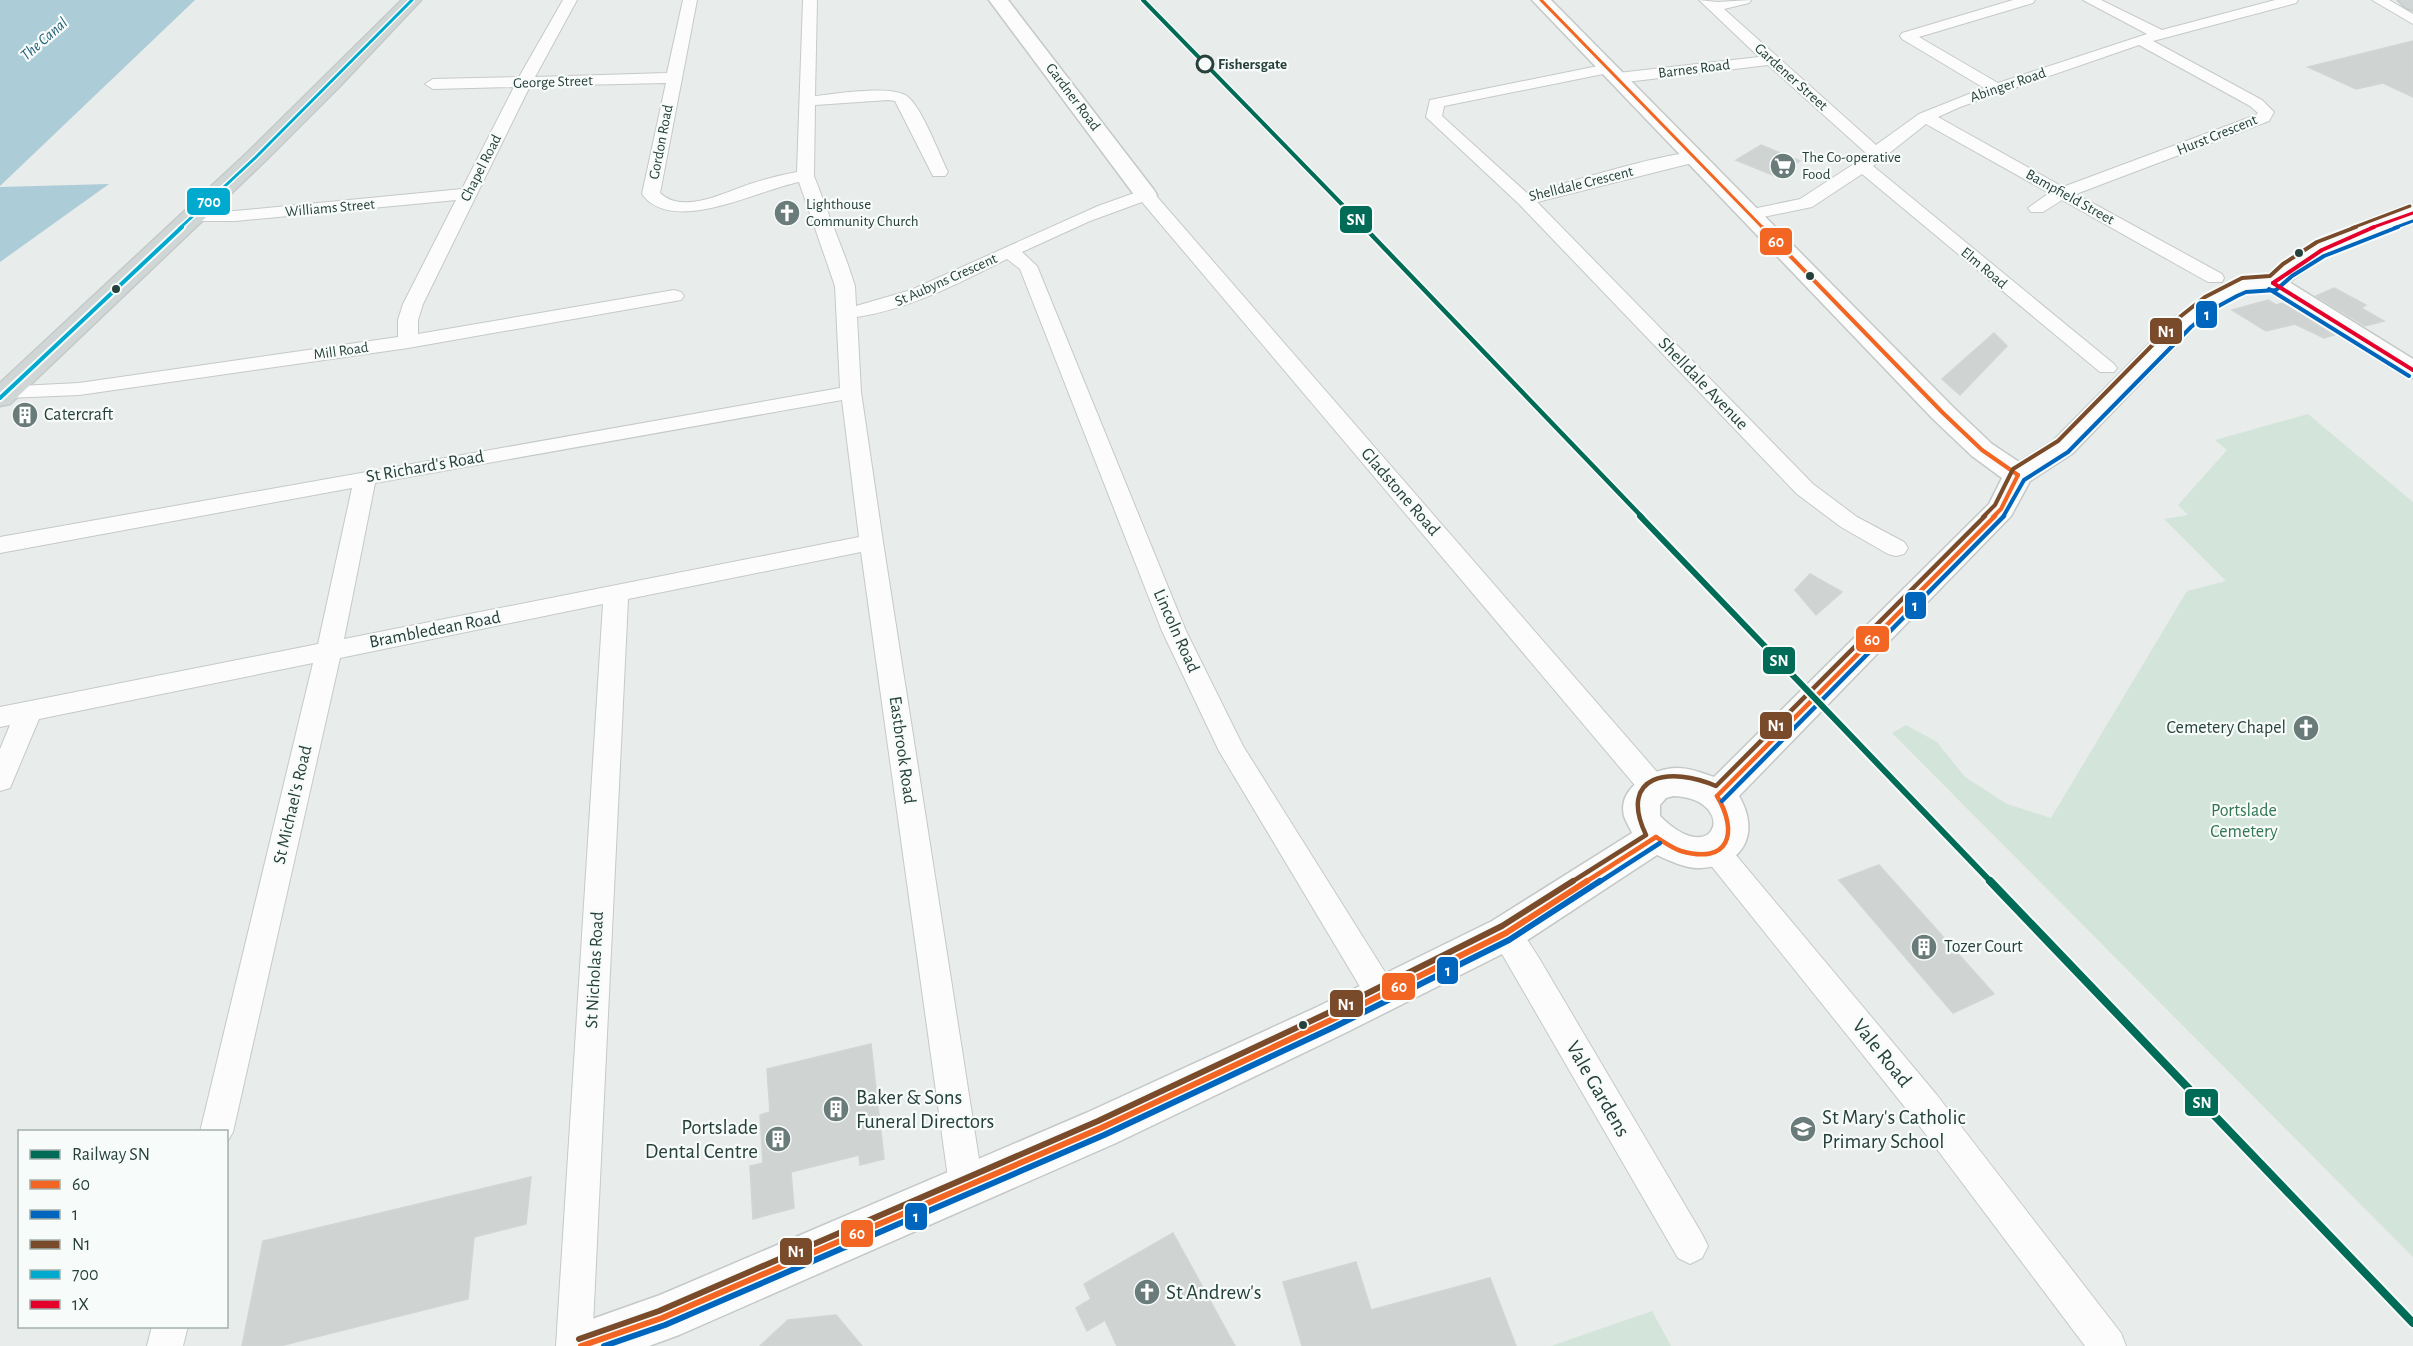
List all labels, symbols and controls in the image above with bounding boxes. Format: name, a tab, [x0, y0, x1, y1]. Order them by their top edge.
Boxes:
water label: The Canal	[17, 14, 71, 64]
street label: Gardener Street	[1752, 41, 1831, 114]
marker: Fishersgate	[1196, 55, 1214, 73]
place label: Fishersgate	[1218, 57, 1287, 72]
street label: Barnes Road	[1657, 57, 1731, 81]
street label: Gardner Road	[1043, 61, 1103, 134]
street label: Abinger Road	[1968, 65, 2048, 105]
street label: George Street	[513, 73, 593, 91]
street label: Gordon Road	[646, 103, 676, 181]
street label: Hurst Crescent	[2175, 112, 2260, 158]
street label: Chapel Road	[458, 132, 504, 204]
place label: The Co-operative Food	[1802, 150, 1901, 182]
supermarket icon: The Co-operative Food	[1768, 151, 1798, 181]
street label: Shelldale Crescent	[1527, 164, 1635, 204]
street label: Bampfield Street	[2023, 167, 2117, 228]
line badge: 700	[186, 187, 231, 216]
text: 700	[197, 194, 221, 210]
street label: Williams Street	[284, 197, 376, 219]
place label: Lighthouse Community Church	[806, 197, 919, 229]
church icon: Lighthouse Community Church	[772, 198, 802, 228]
line badge: SN	[1339, 205, 1373, 234]
text: SN	[1346, 212, 1366, 228]
line badge: 60	[1759, 227, 1793, 256]
text: 60	[1768, 234, 1784, 250]
street label: Elm Road	[1958, 245, 2010, 292]
unlabelled marker	[2293, 247, 2305, 259]
street label: St Aubyns Crescent	[893, 251, 1000, 309]
unlabelled marker	[1804, 270, 1816, 282]
unlabelled marker	[110, 283, 122, 295]
line badge: 1	[2195, 300, 2218, 329]
text: 1	[2204, 307, 2210, 323]
line badge: N1	[2149, 317, 2183, 345]
text: N1	[2158, 324, 2174, 340]
street label: Shelldale Avenue	[1655, 334, 1751, 434]
street label: Mill Road	[313, 340, 370, 362]
building icon: Catercraft	[10, 400, 40, 430]
place label: Catercraft	[44, 406, 113, 424]
street label: Gladstone Road	[1357, 445, 1443, 539]
street label: St Richard's Road	[365, 448, 485, 486]
street label: Lincoln Road	[1150, 587, 1202, 675]
line badge: 1	[1904, 591, 1927, 620]
text: 1	[1912, 598, 1918, 614]
street label: Brambledean Road	[368, 608, 502, 652]
line badge: 60	[1855, 625, 1890, 653]
text: 60	[1864, 632, 1880, 648]
line badge: SN	[1762, 646, 1796, 675]
text: SN	[1769, 653, 1789, 669]
street label: Eastbrook Road	[886, 695, 918, 805]
line badge: N1	[1759, 711, 1793, 740]
church icon: Cemetery Chapel	[2291, 713, 2321, 743]
text: N1	[1768, 718, 1784, 734]
place label: Cemetery Chapel	[2167, 719, 2286, 737]
street label: St Michael's Road	[271, 744, 315, 866]
park label: Portslade Cemetery	[2210, 802, 2278, 841]
street label: St Nicholas Road	[583, 911, 607, 1029]
building icon: Tozer Court	[1909, 932, 1939, 962]
place label: Tozer Court	[1944, 938, 2023, 956]
line badge: 1	[1436, 956, 1459, 985]
text: 1	[1445, 963, 1451, 979]
line badge: 60	[1381, 972, 1416, 1001]
text: 60	[1391, 979, 1407, 995]
line badge: N1	[1329, 989, 1364, 1018]
text: N1	[1338, 997, 1354, 1013]
street label: Vale Road	[1849, 1015, 1916, 1091]
unlabelled marker	[1297, 1019, 1309, 1031]
street label: Vale Gardens	[1562, 1038, 1634, 1140]
place label: Baker & Sons Funeral Directors	[856, 1087, 994, 1132]
line badge: SN	[2184, 1088, 2219, 1117]
building icon: Baker & Sons Funeral Directors	[821, 1094, 851, 1124]
text: SN	[2192, 1095, 2212, 1111]
place label: St Mary's Catholic Primary School	[1822, 1107, 1966, 1152]
school or university icon: St Mary's Catholic Primary School	[1788, 1114, 1818, 1144]
place label: Portslade Dental Centre	[645, 1117, 758, 1162]
building icon: Portslade Dental Centre	[763, 1124, 793, 1154]
legend	[18, 1130, 228, 1328]
text: Railway SN	[72, 1146, 150, 1164]
text: 60	[72, 1176, 90, 1194]
line badge: 1	[904, 1202, 928, 1231]
text: 1	[72, 1206, 78, 1224]
text: 1	[913, 1209, 919, 1225]
line badge: 60	[840, 1219, 874, 1248]
text: 60	[849, 1226, 865, 1242]
text: N1	[72, 1236, 91, 1254]
line badge: N1	[779, 1237, 813, 1266]
text: N1	[788, 1244, 804, 1260]
text: 700	[72, 1266, 99, 1284]
church icon: St Andrew's	[1132, 1277, 1162, 1307]
place label: St Andrew's	[1166, 1282, 1262, 1303]
text: 1X	[72, 1296, 89, 1314]

